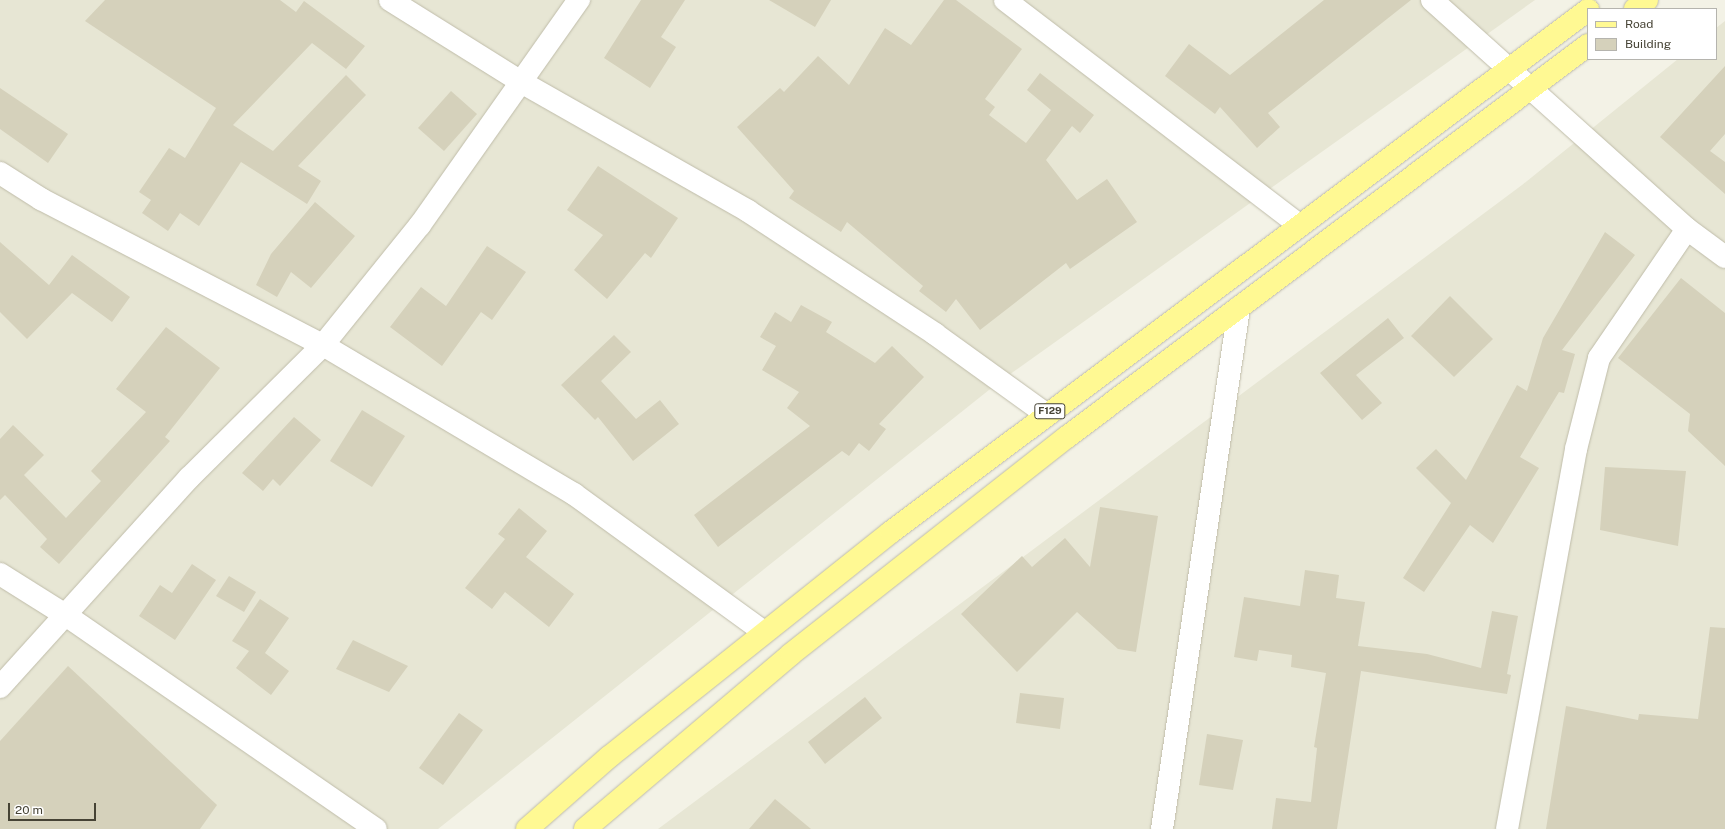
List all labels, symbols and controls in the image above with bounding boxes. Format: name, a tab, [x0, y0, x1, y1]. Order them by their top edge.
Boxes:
legend	[1587, 8, 1717, 60]
text: Road	[1625, 17, 1653, 31]
text: Building	[1625, 37, 1671, 51]
road number: F129	[1034, 403, 1066, 419]
scale bar	[10, 795, 98, 821]
text: 20 m	[15, 803, 43, 817]

